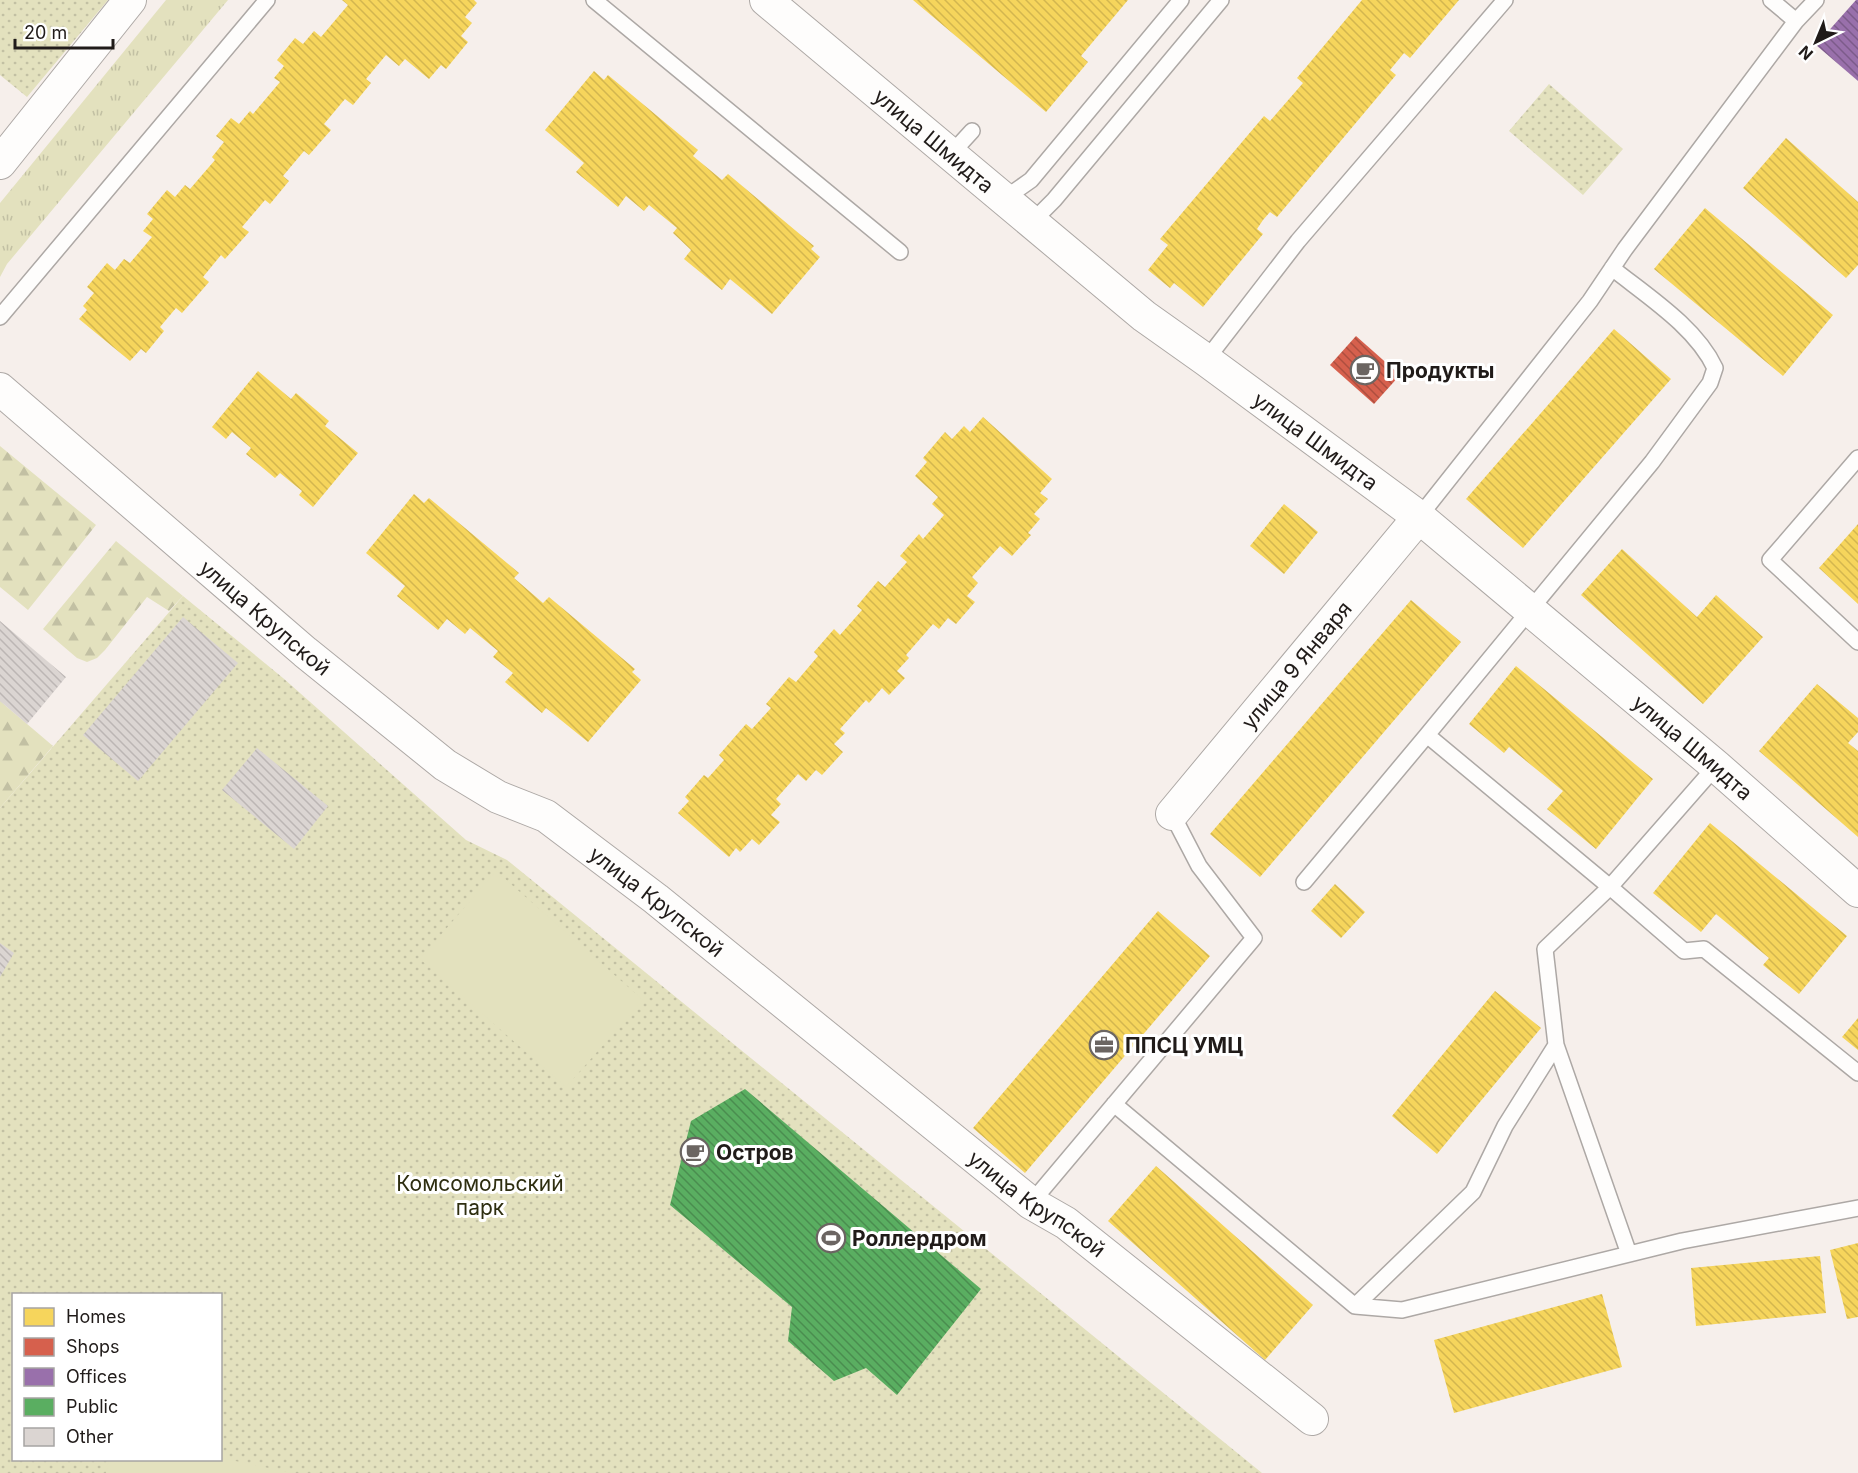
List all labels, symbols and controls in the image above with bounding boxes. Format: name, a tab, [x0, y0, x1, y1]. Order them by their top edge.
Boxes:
scale bar	[15, 12, 112, 50]
north arrow	[1786, 12, 1846, 72]
text: 20 m	[24, 22, 67, 43]
text: N	[1794, 41, 1817, 64]
street label: улица Шмидта	[869, 83, 999, 198]
cafe icon: Продукты	[1349, 354, 1381, 386]
place label: Продукты	[1386, 358, 1495, 383]
street label: улица Шмидта	[1248, 387, 1383, 495]
street label: улица Крупской	[195, 554, 336, 680]
street label: улица 9 Января	[1236, 596, 1356, 734]
street label: улица Шмидта	[1628, 689, 1758, 805]
street label: улица Крупской	[585, 841, 729, 962]
office icon: ППСЦ УМЦ	[1088, 1029, 1120, 1061]
place label: ППСЦ УМЦ	[1125, 1033, 1243, 1058]
cafe icon: Остров	[679, 1136, 711, 1168]
place label: Остров	[716, 1140, 794, 1165]
street label: улица Крупской	[963, 1145, 1111, 1262]
park label: Комсомольский парк	[396, 1171, 564, 1220]
sports icon: Роллердром	[815, 1222, 847, 1254]
place label: Роллердром	[852, 1226, 987, 1251]
legend	[12, 1293, 222, 1461]
text: Homes	[66, 1306, 126, 1327]
text: Shops	[66, 1336, 120, 1357]
text: Offices	[66, 1366, 127, 1387]
text: Public	[66, 1396, 118, 1417]
text: Other	[66, 1426, 114, 1447]

